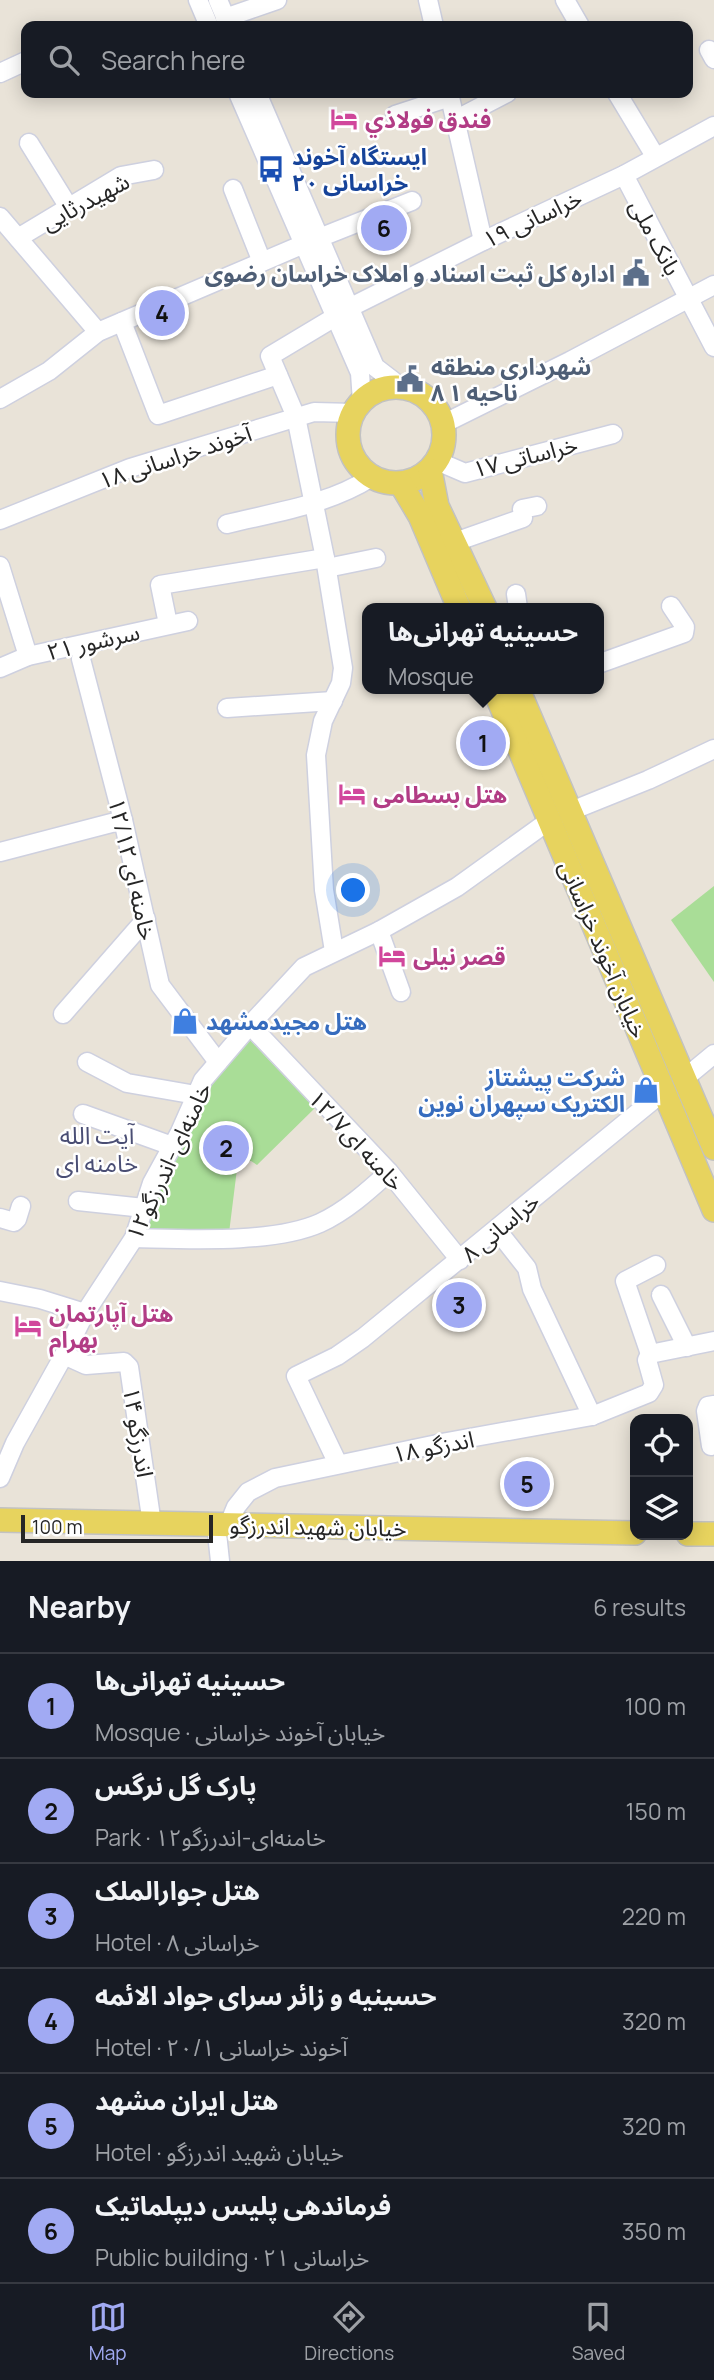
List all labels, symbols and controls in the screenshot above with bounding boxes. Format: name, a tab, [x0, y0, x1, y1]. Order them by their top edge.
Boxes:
search box	[21, 21, 693, 98]
icon: search	[45, 41, 83, 79]
text: Search here	[101, 42, 246, 78]
place label: فندق فولاذي	[365, 103, 491, 138]
hotel icon: فندق فولاذي	[329, 104, 359, 134]
place label: ایستگاه آخوند خراسانی ۲۰	[292, 140, 427, 198]
bus stop icon: ایستگاه آخوند خراسانی ۲۰	[256, 154, 286, 184]
street label: شهیدرثایی	[35, 164, 135, 238]
street label: خراسانی ۱۹	[477, 181, 587, 255]
street label: بانک ملی	[623, 193, 689, 281]
pin: 6	[361, 202, 407, 254]
place label: اداره کل ثبت اسناد و املاک خراسان رضوی	[204, 257, 615, 289]
public building icon: اداره کل ثبت اسناد و املاک خراسان رضوی	[621, 258, 651, 288]
pin: 4	[139, 287, 185, 339]
place label: شهرداری منطقه ۸ ناحیه ۱	[431, 350, 591, 408]
public building icon: شهرداری منطقه ۸ ناحیه ۱	[395, 364, 425, 394]
street label: آخوند خراسانی ۱۸	[94, 416, 257, 496]
street label: خراساتی ۱۷	[469, 428, 581, 484]
popup	[362, 603, 604, 694]
text: حسینیه تهرانی‌ها	[388, 613, 578, 649]
street label: سرشور ۲۱	[43, 615, 143, 667]
text: Mosque	[388, 660, 474, 692]
pin: 1	[460, 717, 506, 769]
place label: هتل بسطامی	[373, 778, 507, 810]
hotel icon: هتل بسطامی	[337, 779, 367, 809]
street label: خامنه ای ۱۲/۱۲	[101, 795, 165, 943]
street label: خیابان آخوند خراسانی	[552, 855, 656, 1043]
your location	[336, 873, 370, 907]
place label: قصر نیلی	[413, 940, 506, 972]
hotel icon: قصر نیلی	[377, 941, 407, 971]
place label: هتل مجيدمشهد	[206, 1005, 367, 1037]
shop icon: هتل مجيدمشهد	[170, 1006, 200, 1036]
place label: شرکت پیشتاز الکتریک سپهران نوین	[418, 1061, 625, 1120]
shop icon: شرکت پیشتاز الکتریک سپهران نوین	[631, 1075, 661, 1105]
street label: خامنه‌ای-اندرزگو۱۲	[117, 1077, 219, 1245]
street label: خامنه ای۱۲/۷	[302, 1083, 412, 1197]
district label: آیت الله خامنه ای	[56, 1118, 138, 1179]
pin: 2	[203, 1122, 249, 1174]
street label: خراسانی ۸	[454, 1185, 546, 1269]
pin: 3	[436, 1279, 482, 1331]
place label: هتل آپارتمان بهرام	[49, 1297, 173, 1358]
hotel icon: هتل آپارتمان بهرام	[13, 1311, 43, 1341]
street label: اندرزگو ۱۴	[116, 1385, 162, 1479]
map controls	[630, 1414, 693, 1540]
button: locate	[630, 1414, 693, 1477]
street label: اندزگو ۱۸	[389, 1422, 477, 1470]
pin: 5	[504, 1458, 550, 1510]
button: layers	[630, 1477, 693, 1540]
street label: خیابان شهید اندرزگو	[229, 1508, 407, 1544]
scale bar	[21, 1512, 214, 1544]
text: 100 m	[32, 1514, 83, 1540]
text: Nearby	[28, 1586, 131, 1627]
text: 6 results	[593, 1591, 686, 1623]
text: حسینیه تهرانی‌ها	[95, 1662, 285, 1698]
text: 1	[46, 1690, 56, 1722]
text: 100 m	[625, 1690, 686, 1722]
text: Mosque · خیابان آخوند خراسانی	[95, 1716, 385, 1748]
text: پارک گل نرگس	[95, 1767, 257, 1803]
text: 2	[44, 1795, 58, 1827]
text: 150 m	[626, 1795, 686, 1827]
text: Park · خامنه‌ای-اندرزگو۱۲	[95, 1821, 326, 1853]
text: هتل جوارالملک	[95, 1872, 260, 1908]
text: 3	[44, 1900, 58, 1932]
text: 220 m	[622, 1900, 686, 1932]
text: Hotel · خراسانی ۸	[95, 1926, 259, 1958]
text: حسینیه و زائر سرای جواد الائمه	[95, 1977, 437, 2013]
text: 4	[44, 2005, 58, 2037]
text: 320 m	[622, 2005, 686, 2037]
text: Hotel · آخوند خراسانی ۲۰/۱	[95, 2031, 348, 2063]
text: هتل ایران مشهد	[95, 2082, 278, 2118]
text: 5	[44, 2110, 58, 2142]
text: 320 m	[622, 2110, 686, 2142]
text: Hotel · خیابان شهید اندرزگو	[95, 2136, 344, 2168]
text: فرماندهی پلیس دیپلماتیک	[95, 2187, 391, 2223]
text: 6	[44, 2215, 58, 2247]
text: 350 m	[622, 2215, 686, 2247]
text: Public building · خراسانی ۲۱	[95, 2241, 369, 2273]
tab: Map	[89, 2298, 127, 2366]
tab: Directions	[304, 2298, 394, 2366]
tab: Saved	[572, 2298, 625, 2366]

